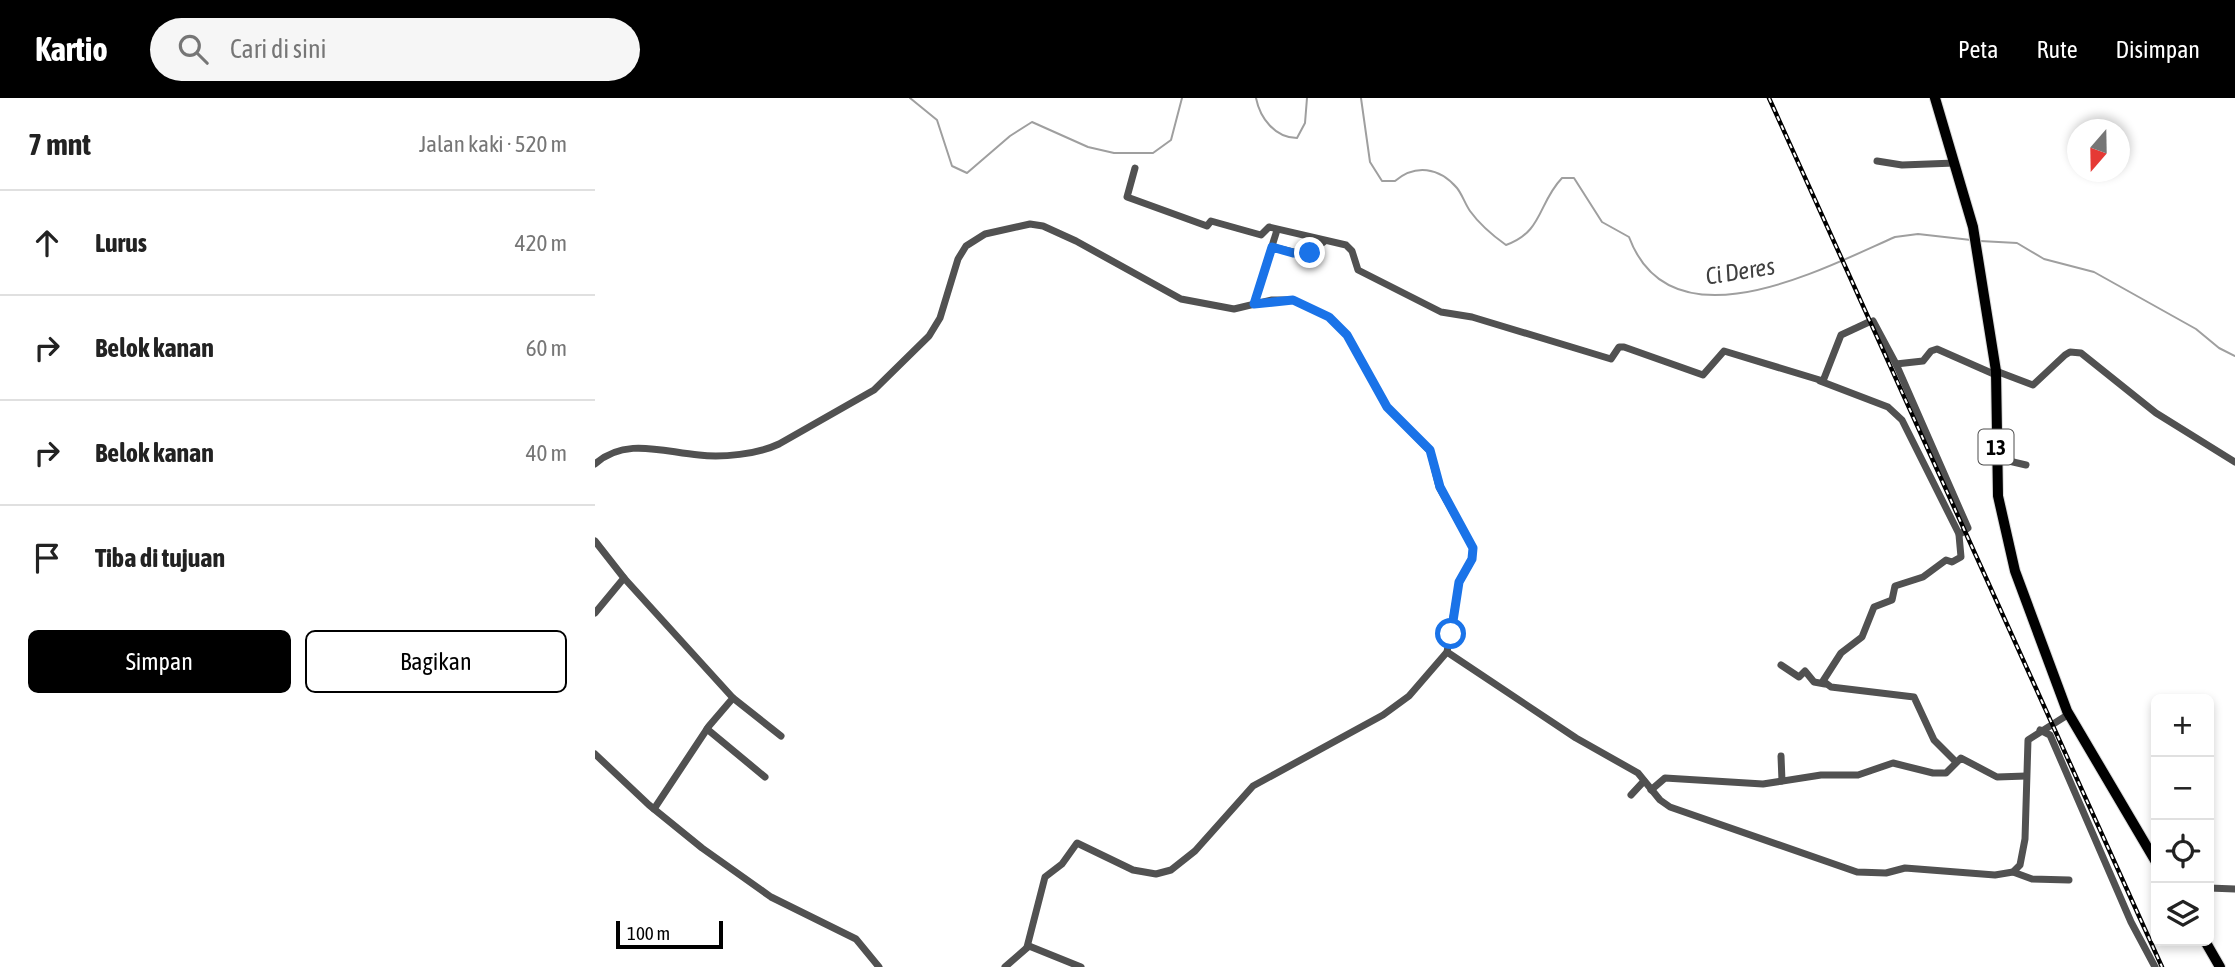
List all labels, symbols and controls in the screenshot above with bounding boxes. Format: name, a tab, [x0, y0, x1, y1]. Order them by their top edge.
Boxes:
search box	[150, 18, 640, 81]
text: Kartio	[35, 30, 108, 68]
icon: search	[174, 30, 212, 68]
text: Cari di sini	[230, 34, 327, 64]
text: Peta	[1958, 36, 1998, 63]
text: Rute	[2036, 36, 2078, 63]
text: Disimpan	[2116, 36, 2200, 63]
north arrow	[2067, 119, 2130, 182]
text: 7 mnt	[28, 127, 91, 161]
text: Jalan kaki · 520 m	[419, 131, 567, 157]
icon: ahead	[28, 224, 66, 262]
text: Lurus	[95, 228, 147, 258]
text: 420 m	[515, 230, 567, 256]
route end	[1294, 237, 1325, 268]
water label: Ci Deres	[1703, 252, 1777, 290]
icon: right	[28, 329, 66, 367]
text: Belok kanan	[95, 333, 214, 363]
text: 60 m	[526, 335, 567, 361]
road number: 13	[1979, 430, 2013, 464]
icon: right	[28, 434, 66, 472]
text: Belok kanan	[95, 438, 214, 468]
text: 40 m	[526, 440, 567, 466]
icon: arrive	[28, 539, 66, 577]
text: Tiba di tujuan	[95, 543, 225, 573]
route start	[1435, 618, 1466, 649]
button: Simpan	[28, 630, 291, 693]
button: Bagikan	[305, 630, 567, 693]
map controls	[2151, 694, 2214, 946]
button: +	[2151, 694, 2214, 757]
button: −	[2151, 757, 2214, 820]
button: locate	[2151, 820, 2214, 883]
button: layers	[2151, 883, 2214, 946]
scale bar	[616, 918, 723, 950]
text: 100 m	[627, 922, 670, 944]

